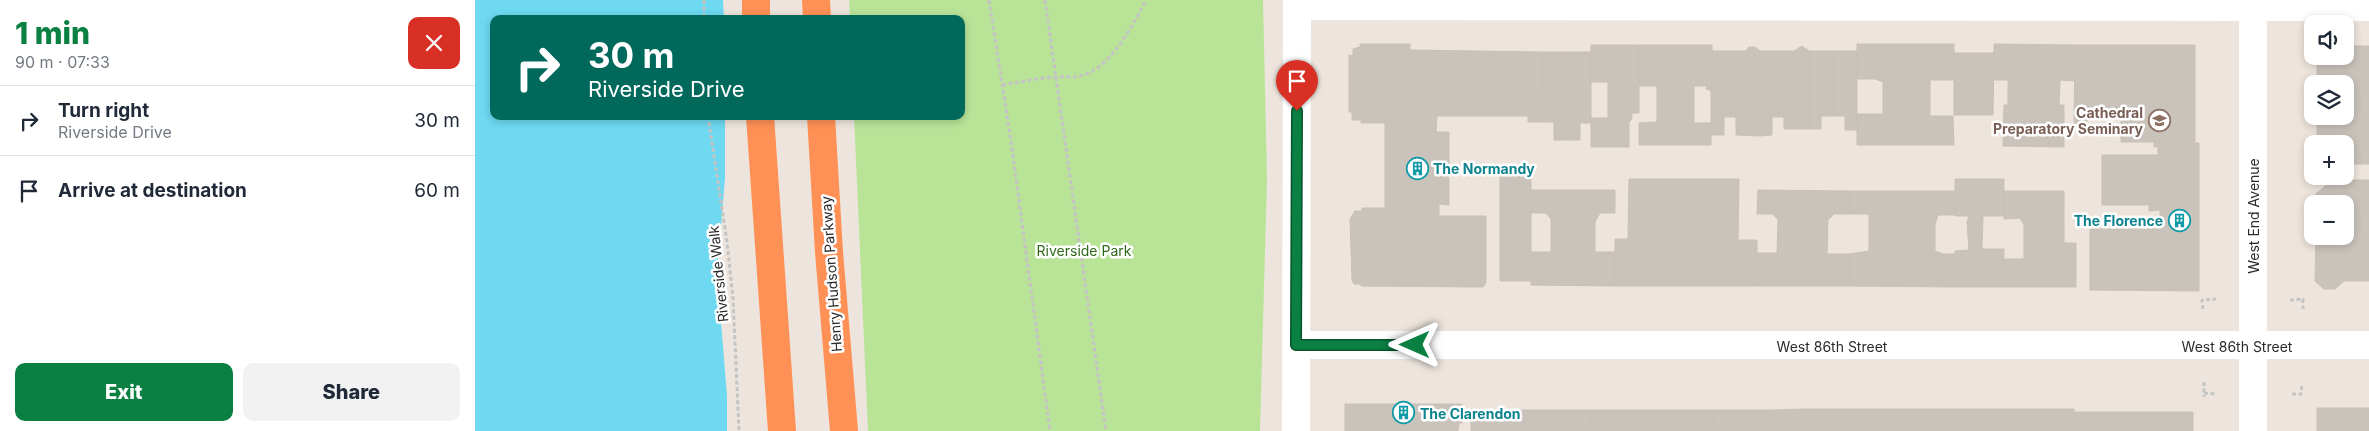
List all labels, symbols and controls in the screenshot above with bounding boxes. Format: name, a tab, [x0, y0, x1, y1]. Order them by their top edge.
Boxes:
text: 1 min	[15, 15, 90, 51]
map controls	[2304, 15, 2354, 245]
button: sound	[2304, 15, 2354, 65]
button: close	[408, 17, 460, 69]
text: 30 m	[588, 34, 674, 76]
icon: right	[505, 35, 570, 100]
text: 90 m · 07:33	[15, 52, 110, 72]
pin	[1276, 60, 1318, 111]
icon: arrive	[1283, 67, 1311, 95]
button: layers	[2304, 75, 2354, 125]
text: Riverside Drive	[588, 76, 745, 102]
text: Turn right	[58, 99, 149, 122]
place label: Cathedral Preparatory Seminary	[1993, 104, 2144, 137]
icon: right	[15, 107, 43, 135]
school or university icon: Cathedral Preparatory Seminary	[2147, 108, 2171, 132]
text: 30 m	[414, 109, 460, 132]
text: Riverside Drive	[58, 122, 172, 142]
button: +	[2304, 135, 2354, 185]
building icon: The Normandy	[1405, 156, 1429, 180]
street label: West End Avenue	[2245, 158, 2262, 274]
place label: The Normandy	[1433, 160, 1535, 177]
icon: arrive	[15, 177, 43, 205]
text: Arrive at destination	[58, 179, 247, 202]
text: 60 m	[414, 179, 460, 202]
street label: Henry Hudson Parkway	[817, 195, 845, 353]
button: −	[2304, 195, 2354, 245]
building icon: The Florence	[2167, 208, 2191, 232]
place label: The Florence	[2074, 212, 2163, 229]
street label: Riverside Walk	[704, 225, 732, 323]
park label: Riverside Park	[1037, 242, 1132, 259]
position arrow	[1388, 318, 1440, 370]
street label: West 86th Street	[1777, 338, 1888, 355]
street label: West 86th Street	[2182, 338, 2293, 355]
button: Exit	[15, 363, 233, 421]
button: Share	[243, 363, 460, 421]
building icon: The Clarendon	[1392, 401, 1416, 425]
place label: The Clarendon	[1420, 405, 1521, 422]

